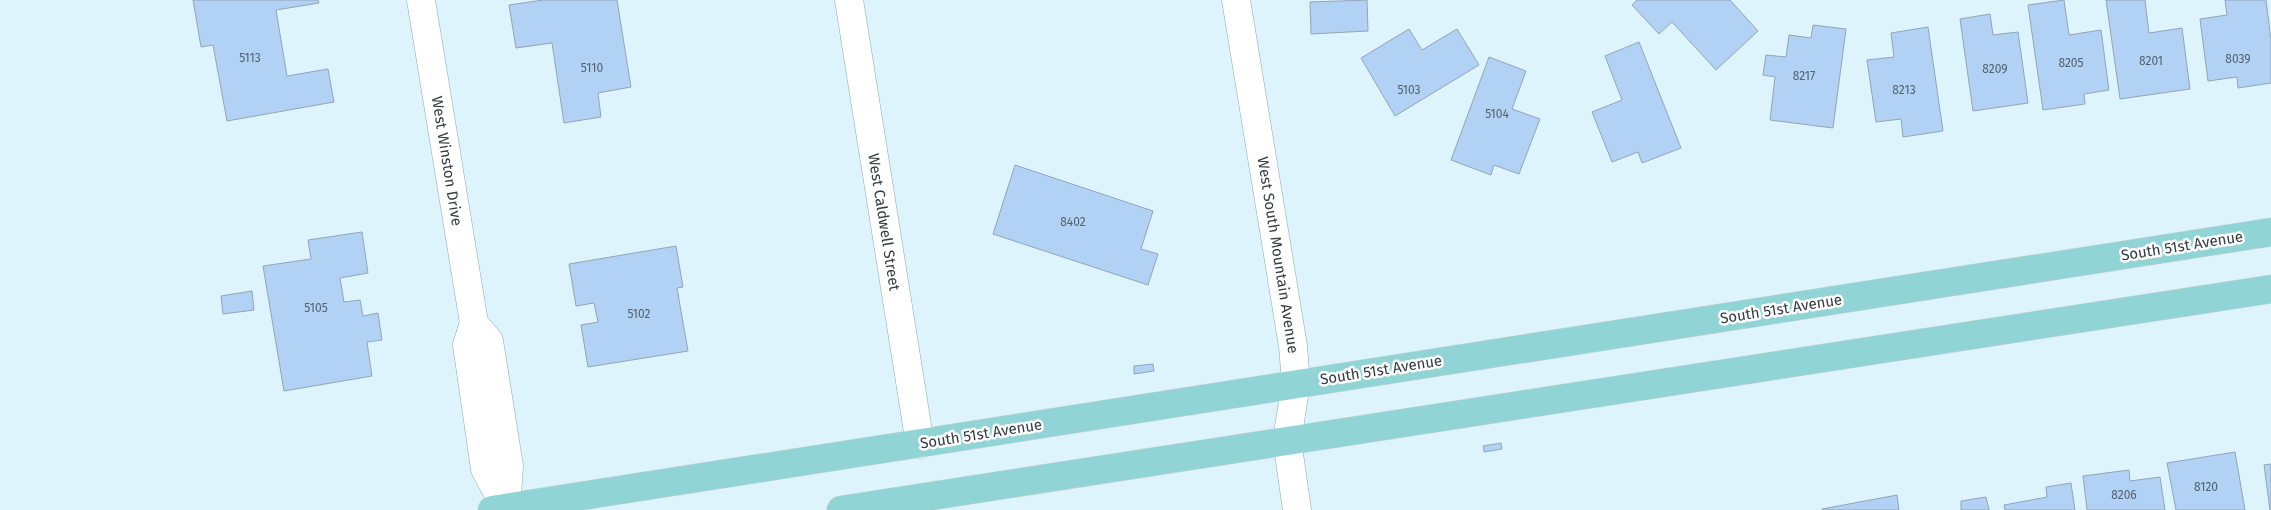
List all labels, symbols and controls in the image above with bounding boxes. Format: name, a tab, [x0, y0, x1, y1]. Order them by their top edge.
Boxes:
house number: 5113	[239, 51, 261, 65]
house number: 8039	[2225, 52, 2251, 66]
house number: 8201	[2139, 54, 2163, 68]
house number: 8205	[2058, 56, 2084, 70]
house number: 5110	[581, 61, 603, 75]
house number: 8209	[1982, 62, 2008, 76]
house number: 8217	[1793, 69, 1815, 83]
house number: 5103	[1397, 83, 1421, 97]
house number: 8213	[1892, 83, 1916, 97]
street label: West Winston Drive	[428, 95, 466, 227]
house number: 5104	[1485, 107, 1509, 121]
street label: West Caldwell Street	[864, 152, 904, 292]
street label: West South Mountain Avenue	[1254, 155, 1302, 355]
house number: 8402	[1060, 215, 1086, 229]
street label: South 51st Avenue	[2120, 227, 2244, 265]
street label: South 51st Avenue	[1719, 290, 1843, 328]
house number: 5105	[304, 301, 328, 315]
house number: 5102	[627, 307, 651, 321]
street label: South 51st Avenue	[1319, 351, 1443, 389]
street label: South 51st Avenue	[919, 415, 1043, 453]
house number: 8120	[2194, 480, 2218, 494]
house number: 8206	[2111, 488, 2137, 502]

